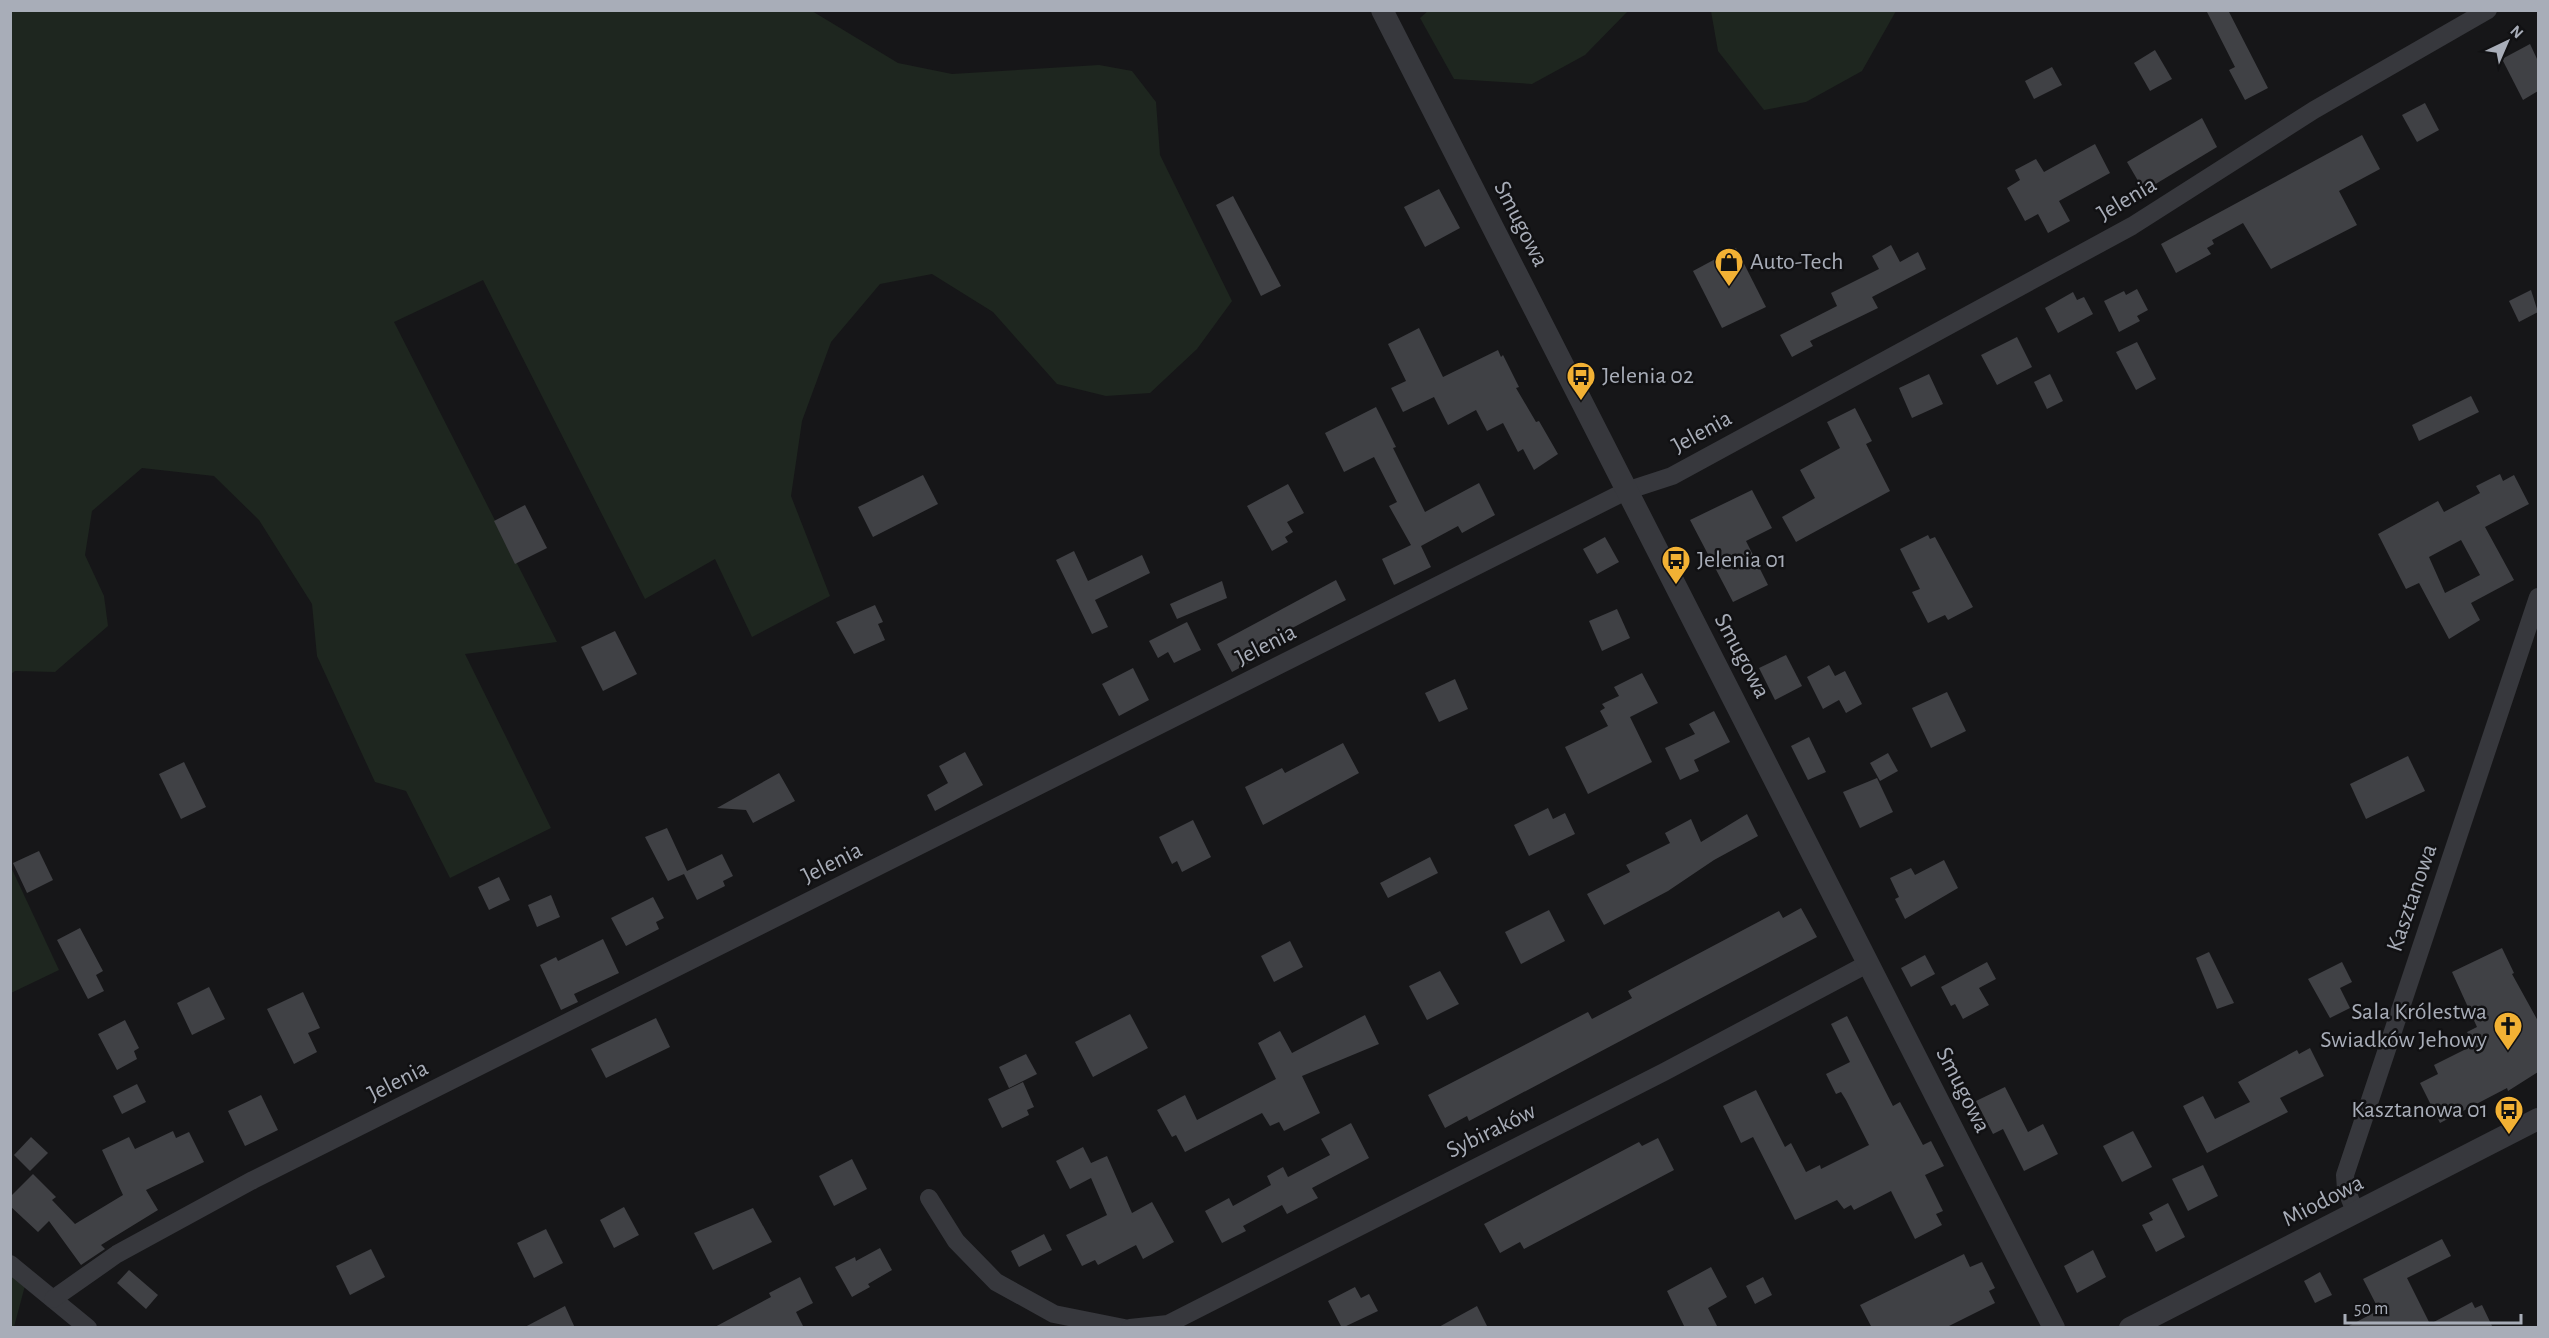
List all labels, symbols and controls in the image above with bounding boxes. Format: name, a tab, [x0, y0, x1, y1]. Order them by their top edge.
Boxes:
north arrow	[2477, 12, 2537, 72]
text: N	[2507, 22, 2526, 42]
street label: Jelenia	[2093, 172, 2161, 226]
street label: Smugowa	[1489, 177, 1553, 271]
shop icon: Auto-Tech	[1713, 246, 1745, 288]
place label: Auto-Tech	[1750, 250, 1843, 274]
bus stop icon: Jelenia 02	[1565, 360, 1597, 402]
place label: Jelenia 02	[1602, 364, 1694, 388]
street label: Jelenia	[1668, 406, 1736, 458]
bus stop icon: Jelenia 01	[1660, 544, 1692, 586]
place label: Jelenia 01	[1697, 548, 1786, 572]
street label: Smugowa	[1710, 610, 1774, 702]
street label: Jelenia	[1232, 620, 1300, 670]
street label: Jelenia	[798, 838, 866, 888]
street label: Kasztanowa	[2382, 841, 2442, 955]
place label: Sala Królestwa Swiadków Jehowy	[2320, 1000, 2487, 1052]
church icon: Sala Królestwa Swiadków Jehowy	[2492, 1010, 2524, 1052]
street label: Smugowa	[1931, 1043, 1995, 1137]
street label: Jelenia	[364, 1056, 432, 1106]
bus stop icon: Kasztanowa 01	[2493, 1094, 2525, 1136]
place label: Kasztanowa 01	[2351, 1098, 2488, 1122]
street label: Sybiraków	[1443, 1099, 1539, 1163]
street label: Miodowa	[2279, 1170, 2367, 1232]
scale bar	[2345, 1287, 2520, 1325]
text: 50 m	[2354, 1300, 2388, 1318]

